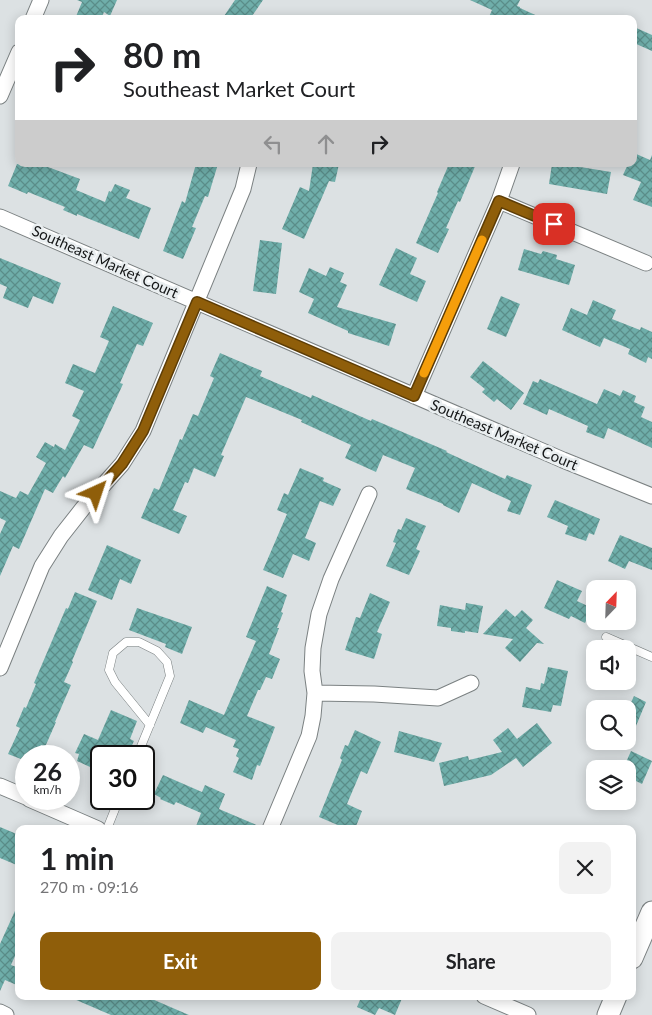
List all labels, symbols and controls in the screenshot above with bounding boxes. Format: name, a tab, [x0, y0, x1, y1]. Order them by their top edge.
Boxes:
text: 80 m	[123, 33, 201, 75]
icon: right	[40, 35, 105, 100]
text: Southeast Market Court	[123, 75, 355, 102]
icon: left	[259, 130, 287, 158]
icon: ahead	[312, 130, 340, 158]
icon: right	[365, 130, 393, 158]
pin	[533, 203, 575, 245]
icon: arrive	[540, 210, 568, 238]
street label: Southeast Market Court	[29, 221, 182, 302]
street label: Southeast Market Court	[428, 395, 581, 474]
position arrow	[69, 466, 121, 518]
north arrow	[586, 580, 636, 630]
map controls	[586, 580, 636, 810]
button: sound	[586, 640, 636, 690]
button: search	[586, 700, 636, 750]
speed limit sign: 30	[90, 745, 155, 810]
text: 26	[33, 756, 62, 786]
button: layers	[586, 760, 636, 810]
text: km/h	[33, 782, 62, 797]
text: 1 min	[40, 840, 114, 876]
button: close	[559, 842, 611, 894]
text: 270 m · 09:16	[40, 877, 139, 896]
button: Exit	[40, 932, 321, 990]
button: Share	[331, 932, 611, 990]

